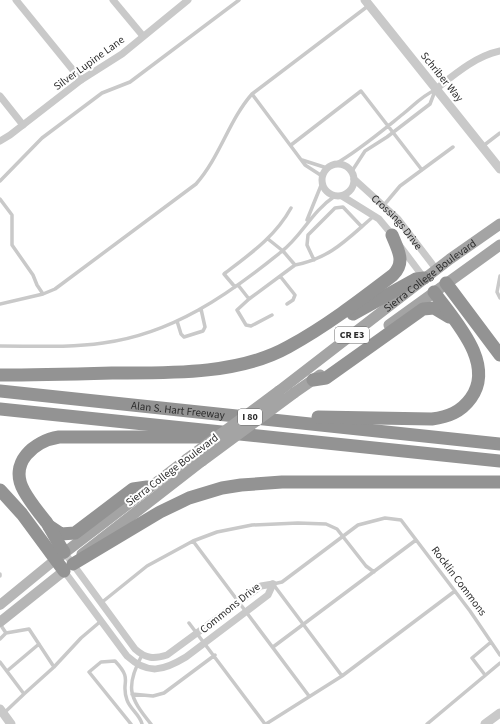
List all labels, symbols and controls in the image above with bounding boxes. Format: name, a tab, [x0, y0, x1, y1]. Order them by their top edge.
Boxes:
street label: Silver Lupine Lane	[51, 32, 128, 94]
street label: Schriber Way	[417, 49, 467, 105]
street label: Crossings Drive	[368, 191, 426, 253]
street label: Sierra College Boulevard	[380, 236, 479, 315]
road number: CR E3	[335, 327, 369, 343]
street label: Alan S. Hart Freeway	[130, 397, 226, 422]
road number: I 80	[238, 409, 262, 425]
street label: Sierra College Boulevard	[123, 430, 221, 510]
street label: Rocklin Commons	[428, 543, 490, 619]
street label: Commons Drive	[197, 579, 264, 637]

